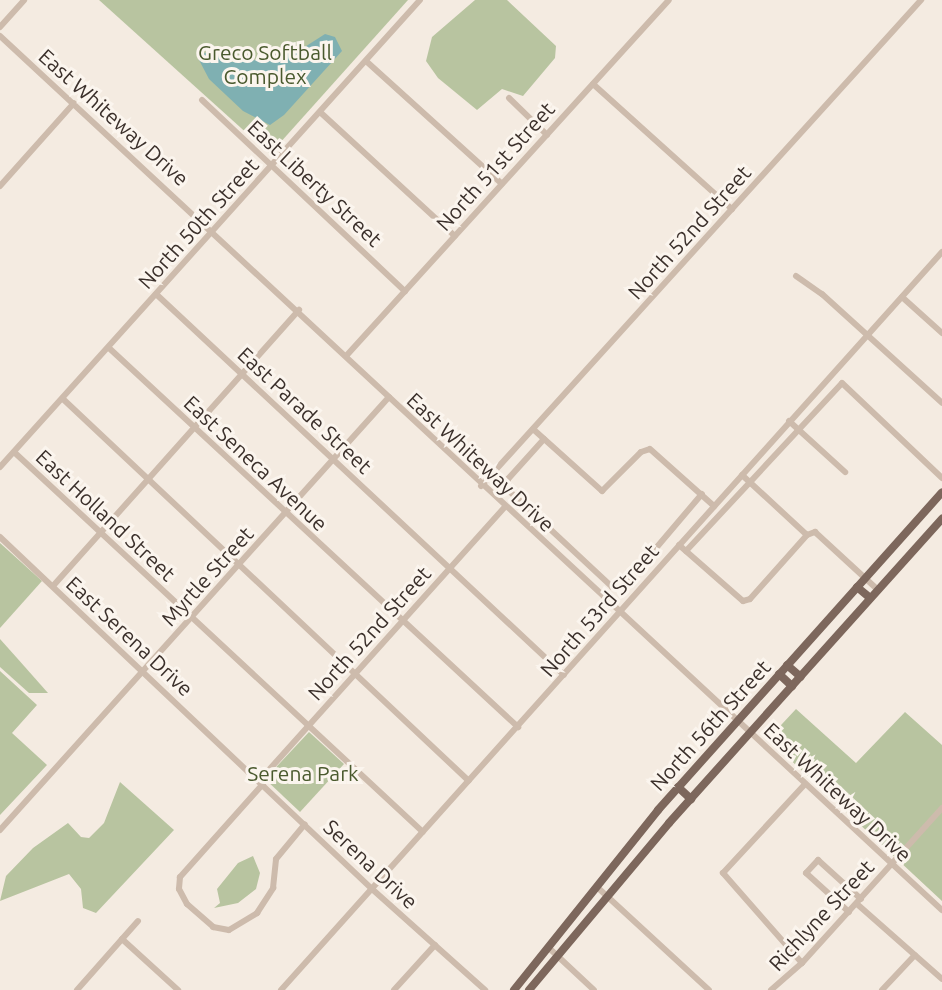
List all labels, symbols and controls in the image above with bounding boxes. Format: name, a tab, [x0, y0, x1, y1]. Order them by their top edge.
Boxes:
park label: Greco Softball Complex	[198, 39, 332, 89]
street label: East Whiteway Drive	[34, 43, 194, 191]
street label: North 51st Street	[431, 96, 559, 236]
street label: East Liberty Street	[243, 114, 387, 252]
street label: North 50th Street	[133, 152, 263, 294]
street label: North 52nd Street	[622, 160, 756, 304]
street label: East Parade Street	[233, 341, 377, 479]
street label: East Whiteway Drive	[402, 387, 560, 537]
street label: East Seneca Avenue	[179, 390, 333, 536]
street label: East Holland Street	[31, 444, 181, 586]
street label: Myrtle Street	[156, 521, 258, 631]
street label: North 53rd Street	[534, 538, 664, 682]
street label: North 52nd Street	[302, 561, 436, 705]
street label: East Serena Drive	[61, 571, 199, 701]
street label: North 56th Street	[645, 654, 775, 796]
street label: East Whiteway Drive	[759, 717, 917, 867]
park label: Serena Park	[247, 760, 359, 786]
street label: Serena Drive	[319, 814, 423, 914]
street label: Richlyne Street	[763, 854, 879, 976]

